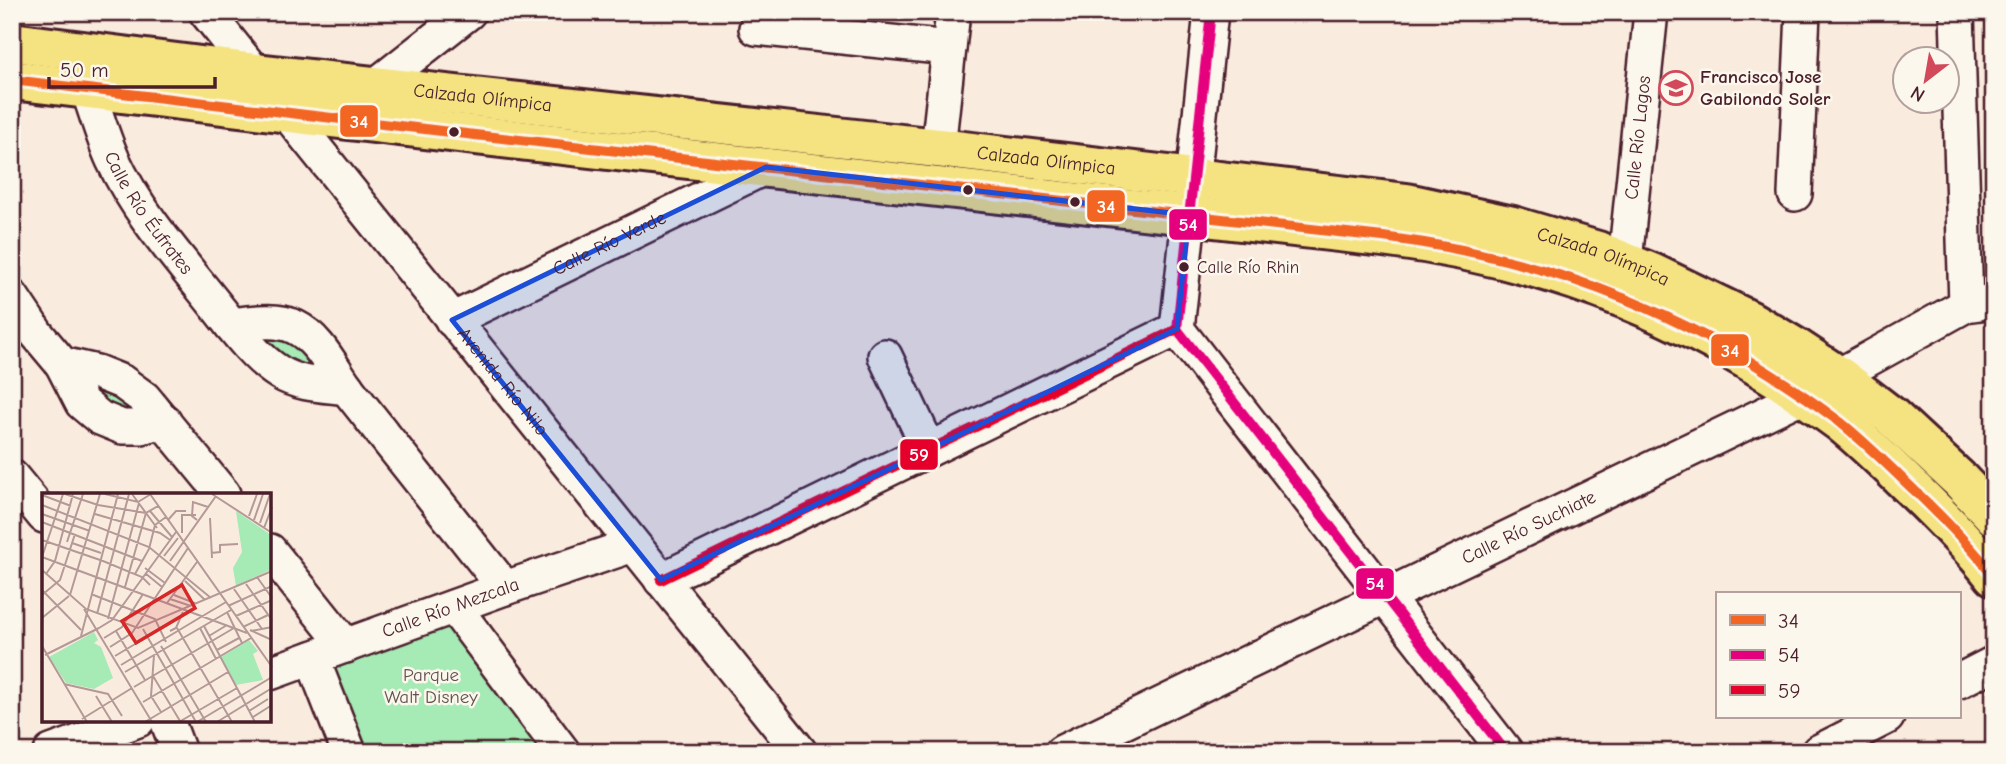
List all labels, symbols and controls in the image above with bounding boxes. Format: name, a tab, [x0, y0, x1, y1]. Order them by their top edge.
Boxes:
scale bar	[49, 46, 215, 90]
north arrow	[1890, 46, 1960, 116]
text: 50 m	[60, 58, 109, 82]
place label: Francisco Jose Gabilondo Soler	[1700, 66, 1831, 110]
school or university icon: Francisco Jose Gabilondo Soler	[1657, 69, 1695, 107]
street label: Calle Río Lagos	[1620, 74, 1655, 201]
street label: Calzada Olímpica	[412, 79, 553, 116]
text: N	[1907, 81, 1929, 106]
line badge: 34	[339, 104, 379, 138]
text: 34	[350, 111, 368, 133]
unlabelled marker	[447, 125, 461, 139]
street label: Calzada Olímpica	[976, 142, 1117, 180]
street label: Calle Río Éufrates	[100, 148, 197, 279]
unlabelled marker	[961, 183, 975, 197]
line badge: 34	[1086, 189, 1126, 223]
unlabelled marker	[1068, 195, 1082, 209]
text: 34	[1097, 196, 1115, 218]
street label: Calle Río Verde	[549, 207, 669, 280]
line badge: 54	[1168, 208, 1208, 241]
text: 54	[1178, 214, 1198, 236]
street label: Calzada Olímpica	[1534, 223, 1673, 291]
place label: Calle Río Rhin	[1197, 258, 1299, 277]
marker: Calle Río Rhin	[1177, 260, 1191, 274]
street label: Avenida Río Nilo	[453, 323, 553, 440]
line badge: 34	[1710, 333, 1750, 367]
text: 34	[1721, 340, 1739, 362]
line badge: 59	[899, 438, 939, 471]
text: 59	[909, 444, 929, 466]
street label: Calle Río Suchiate	[1458, 486, 1599, 569]
inset map	[42, 493, 271, 722]
line badge: 54	[1355, 567, 1395, 600]
street label: Calle Río Mezcala	[379, 573, 522, 643]
text: 54	[1365, 573, 1385, 595]
legend	[1716, 592, 1960, 718]
text: 34	[1778, 609, 1799, 633]
text: 54	[1778, 643, 1800, 667]
park label: Parque Walt Disney	[384, 664, 478, 708]
text: 59	[1778, 679, 1801, 703]

